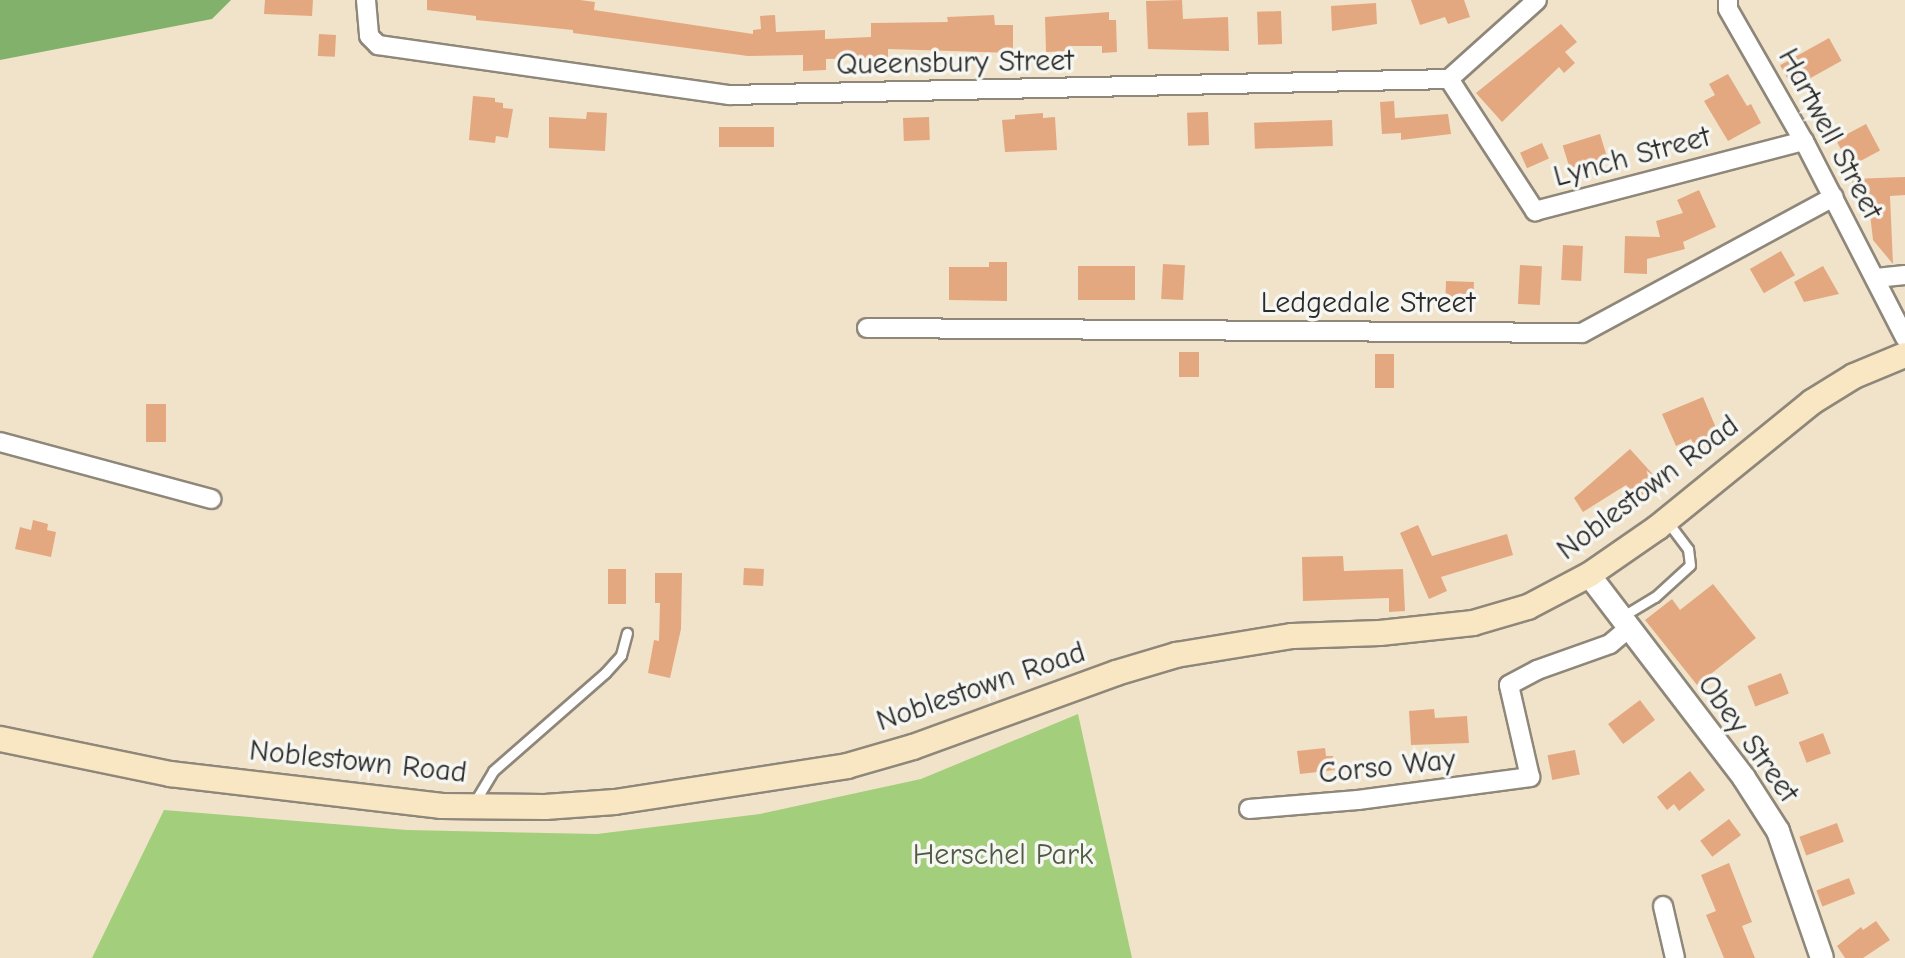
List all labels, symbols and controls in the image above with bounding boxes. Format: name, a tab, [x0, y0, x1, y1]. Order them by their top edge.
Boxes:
street label: Hartwell Street	[1770, 42, 1890, 226]
street label: Queensbury Street	[836, 43, 1074, 83]
street label: Lynch Street	[1550, 119, 1714, 195]
street label: Ledgedale Street	[1261, 285, 1475, 321]
street label: Noblestown Road	[1550, 408, 1746, 568]
street label: Noblestown Road	[872, 634, 1090, 740]
street label: Obey Street	[1690, 668, 1806, 810]
street label: Noblestown Road	[248, 733, 468, 791]
street label: Corso Way	[1317, 742, 1457, 792]
park label: Herschel Park	[913, 837, 1093, 873]

